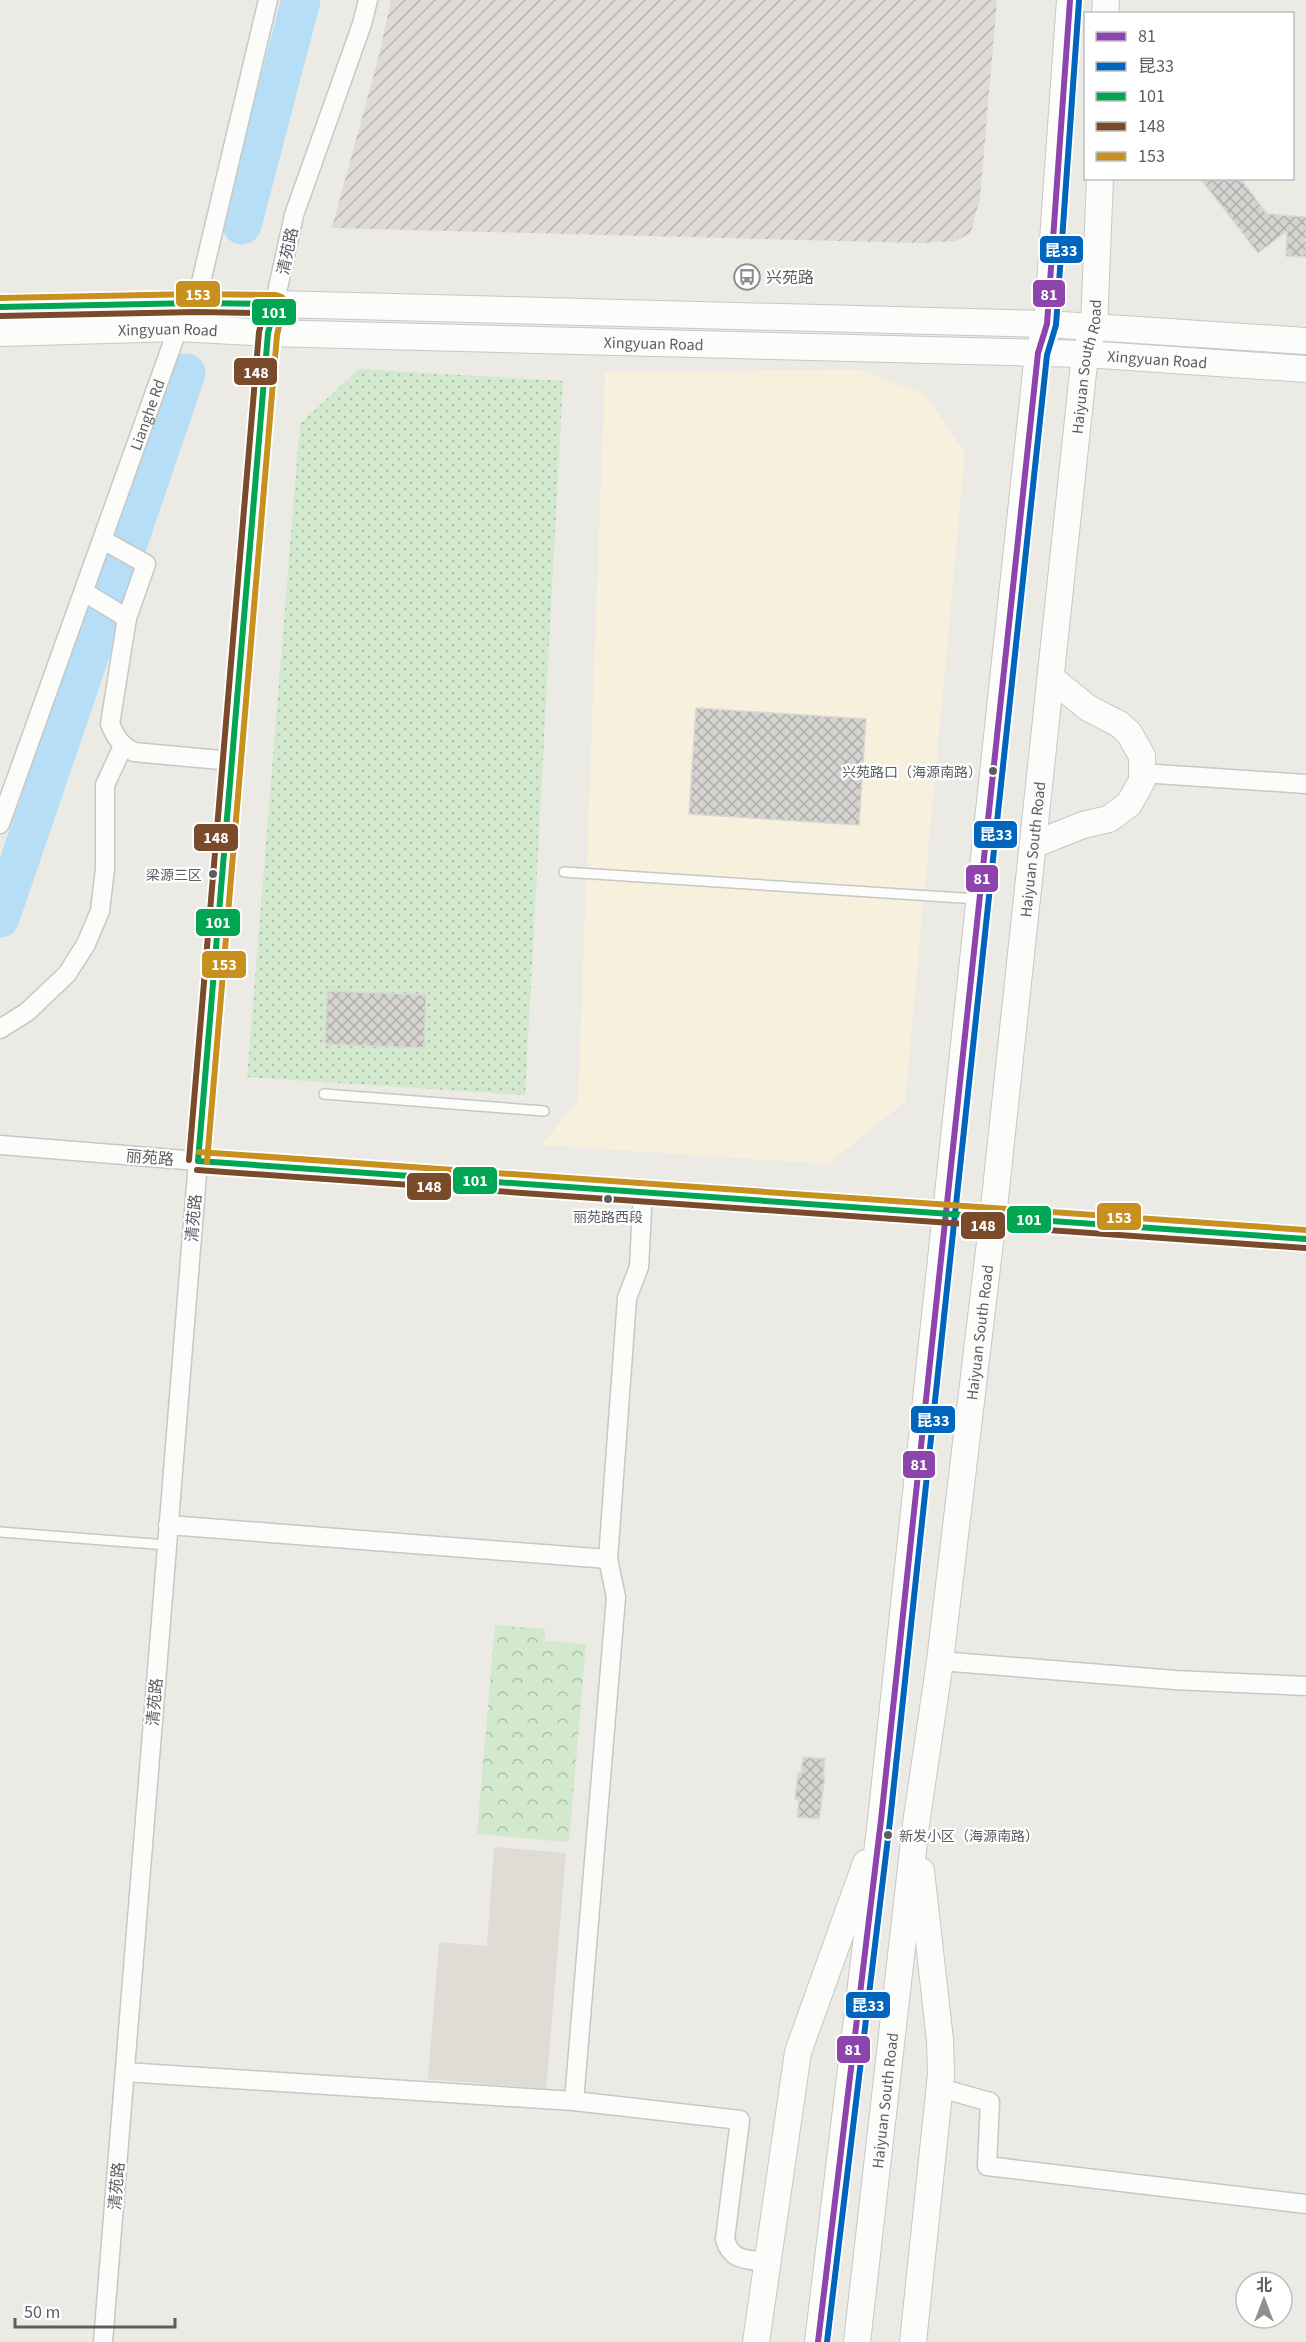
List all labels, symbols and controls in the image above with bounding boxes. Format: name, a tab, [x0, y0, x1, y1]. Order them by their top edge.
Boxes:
legend	[1084, 12, 1294, 180]
text: 81	[1138, 24, 1156, 49]
text: 昆33	[1138, 54, 1174, 79]
text: 101	[1138, 84, 1165, 109]
text: 148	[1138, 114, 1165, 139]
text: 153	[1138, 144, 1165, 169]
street label: 清苑路	[272, 225, 304, 277]
line badge: 昆33	[1039, 235, 1084, 264]
text: 昆33	[1045, 240, 1077, 262]
bus stop icon: 兴苑路	[732, 262, 762, 292]
place label: 兴苑路	[766, 267, 814, 289]
line badge: 81	[1032, 279, 1066, 308]
line badge: 153	[175, 280, 221, 308]
text: 153	[185, 284, 211, 306]
text: 81	[1041, 284, 1057, 306]
line badge: 101	[251, 298, 297, 326]
street label: Haiyuan South Road	[1067, 299, 1107, 435]
text: 101	[261, 302, 287, 324]
street label: Xingyuan Road	[118, 318, 218, 342]
street label: Xingyuan Road	[603, 332, 704, 356]
street label: Xingyuan Road	[1107, 346, 1208, 374]
line badge: 148	[233, 357, 278, 386]
text: 148	[243, 362, 269, 384]
street label: Lianghe Rd	[125, 376, 171, 454]
place label: 兴苑路口（海源南路）	[842, 763, 982, 783]
marker: 兴苑路口（海源南路）	[987, 765, 999, 777]
street label: Haiyuan South Road	[1015, 780, 1051, 918]
line badge: 昆33	[973, 820, 1018, 849]
line badge: 148	[193, 823, 239, 852]
text: 昆33	[980, 824, 1012, 846]
text: 148	[203, 827, 229, 849]
line badge: 81	[965, 864, 999, 893]
place label: 梁源三区	[146, 866, 202, 886]
marker: 梁源三区	[207, 868, 219, 880]
text: 81	[974, 868, 990, 890]
line badge: 101	[195, 908, 241, 937]
text: 101	[205, 912, 231, 934]
line badge: 153	[201, 950, 247, 979]
text: 153	[211, 954, 237, 976]
street label: 丽苑路	[125, 1145, 175, 1171]
line badge: 101	[452, 1166, 498, 1195]
text: 101	[462, 1170, 488, 1192]
line badge: 148	[406, 1172, 452, 1201]
text: 148	[416, 1176, 442, 1198]
street label: 清苑路	[181, 1193, 207, 1243]
marker: 丽苑路西段	[602, 1193, 614, 1205]
line badge: 153	[1096, 1202, 1142, 1231]
line badge: 101	[1006, 1205, 1052, 1234]
text: 153	[1106, 1207, 1132, 1229]
place label: 丽苑路西段	[573, 1208, 643, 1228]
text: 101	[1016, 1209, 1042, 1231]
line badge: 148	[960, 1211, 1006, 1240]
text: 148	[970, 1215, 996, 1237]
street label: Haiyuan South Road	[961, 1264, 999, 1402]
line badge: 昆33	[910, 1405, 956, 1434]
text: 昆33	[917, 1410, 949, 1432]
line badge: 81	[902, 1450, 936, 1479]
text: 81	[911, 1454, 927, 1476]
street label: 清苑路	[142, 1677, 168, 1727]
place label: 新发小区（海源南路）	[899, 1827, 1039, 1847]
marker: 新发小区（海源南路）	[882, 1829, 894, 1841]
line badge: 昆33	[845, 1991, 891, 2019]
text: 昆33	[852, 1995, 884, 2017]
street label: Haiyuan South Road	[867, 2032, 904, 2170]
line badge: 81	[836, 2035, 871, 2064]
text: 81	[845, 2039, 861, 2061]
street label: 清苑路	[104, 2161, 130, 2211]
north arrow	[1234, 2270, 1294, 2330]
text: 北	[1256, 2275, 1272, 2297]
scale bar	[15, 2291, 176, 2329]
text: 50 m	[24, 2300, 60, 2325]

